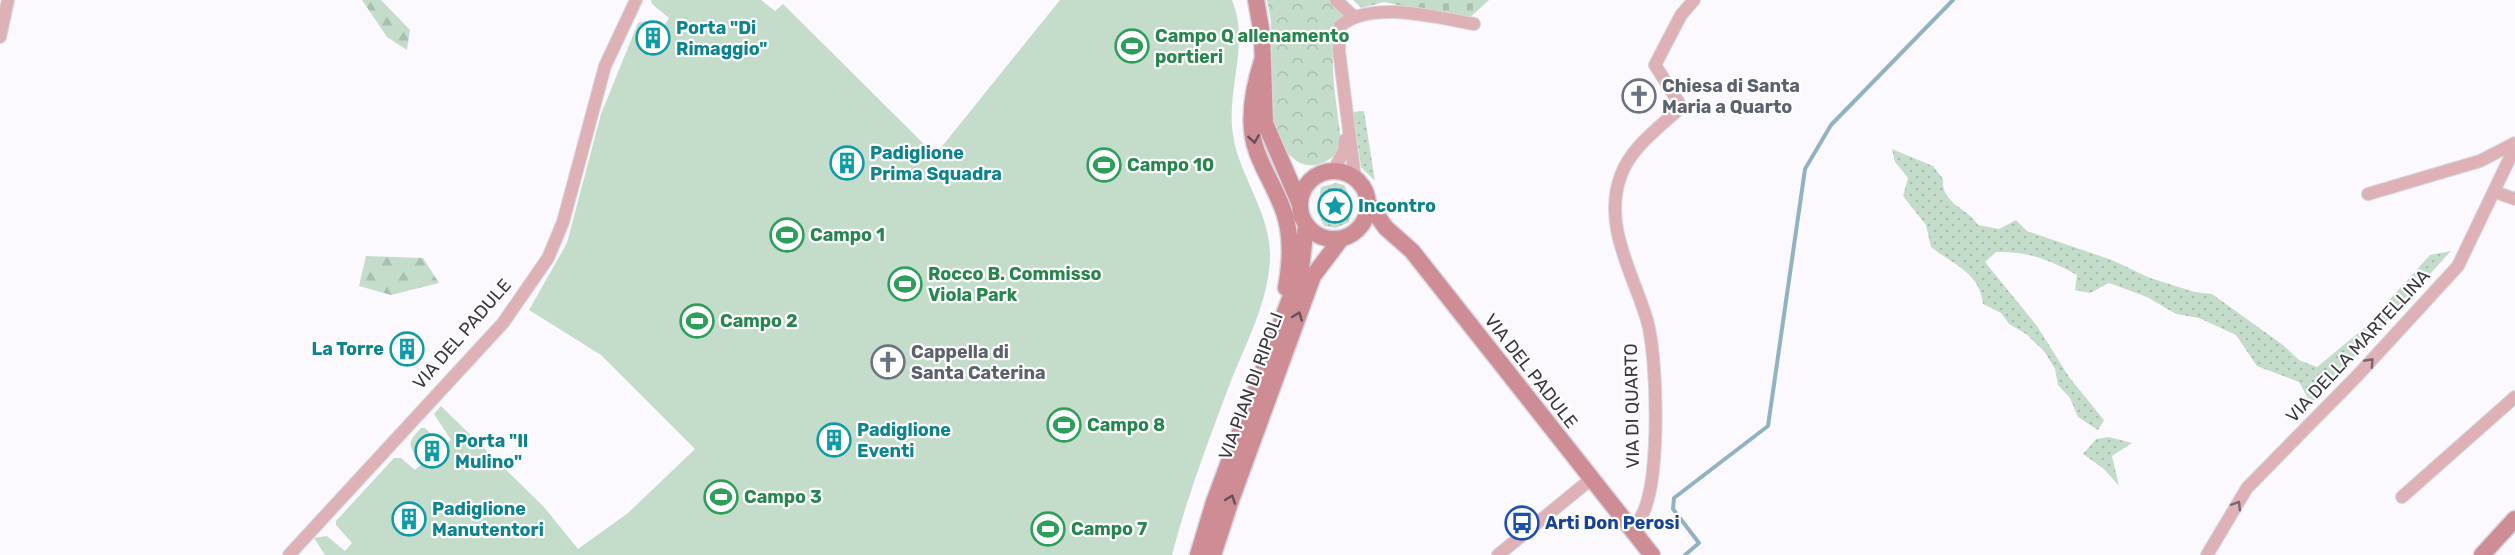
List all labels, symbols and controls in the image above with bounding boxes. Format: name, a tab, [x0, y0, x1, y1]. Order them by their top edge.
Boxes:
place label: Porta "Di Rimaggio"	[676, 17, 767, 60]
building icon: Porta "Di Rimaggio"	[635, 20, 671, 56]
place label: Campo Q allenamento portieri	[1155, 25, 1349, 68]
sports icon: Campo Q allenamento portieri	[1114, 28, 1150, 64]
place label: Chiesa di Santa Maria a Quarto	[1662, 75, 1800, 118]
church icon: Chiesa di Santa Maria a Quarto	[1621, 78, 1657, 114]
one-way arrow	[1248, 134, 1260, 143]
place label: Padiglione Prima Squadra	[870, 142, 1002, 185]
building icon: Padiglione Prima Squadra	[829, 145, 865, 181]
sports icon: Campo 10	[1086, 147, 1122, 183]
place label: Campo 10	[1127, 154, 1214, 176]
place icon: Incontro	[1317, 188, 1353, 224]
place label: Incontro	[1358, 195, 1436, 217]
sports icon: Campo 1	[769, 217, 805, 253]
place label: Campo 1	[810, 224, 885, 246]
place label: Rocco B. Commisso Viola Park	[928, 263, 1102, 306]
street label: VIA DELLA MARTELLINA	[2281, 265, 2435, 427]
sports icon: Rocco B. Commisso Viola Park	[887, 266, 923, 302]
street label: VIA DEL PADULE	[408, 274, 516, 394]
sports icon: Campo 2	[679, 303, 715, 339]
street label: VIA PIAN DI RIPOLI	[1214, 309, 1288, 463]
street label: VIA DEL PADULE	[1480, 309, 1582, 433]
place label: Campo 2	[720, 310, 798, 332]
one-way arrow	[1291, 311, 1303, 322]
building icon: La Torre	[389, 331, 425, 367]
place label: La Torre	[312, 338, 384, 360]
place label: Cappella di Santa Caterina	[911, 341, 1046, 384]
street label: VIA DI QUARTO	[1620, 343, 1644, 469]
church icon: Cappella di Santa Caterina	[870, 344, 906, 380]
one-way arrow	[2362, 359, 2373, 370]
sports icon: Campo 8	[1046, 407, 1082, 443]
place label: Campo 8	[1087, 414, 1165, 436]
place label: Padiglione Eventi	[857, 419, 951, 462]
building icon: Padiglione Eventi	[816, 422, 852, 458]
place label: Porta "Il Mulino"	[455, 430, 528, 473]
building icon: Porta "Il Mulino"	[414, 433, 450, 469]
sports icon: Campo 3	[703, 479, 739, 515]
place label: Campo 3	[744, 486, 822, 508]
one-way arrow	[1224, 494, 1237, 505]
place label: Padiglione Manutentori	[432, 498, 544, 541]
building icon: Padiglione Manutentori	[391, 501, 427, 537]
one-way arrow	[2229, 501, 2241, 511]
bus stop icon: Arti Don Perosi	[1504, 505, 1540, 541]
sports icon: Campo 7	[1030, 511, 1066, 547]
place label: Arti Don Perosi	[1545, 512, 1680, 534]
place label: Campo 7	[1071, 518, 1147, 540]

